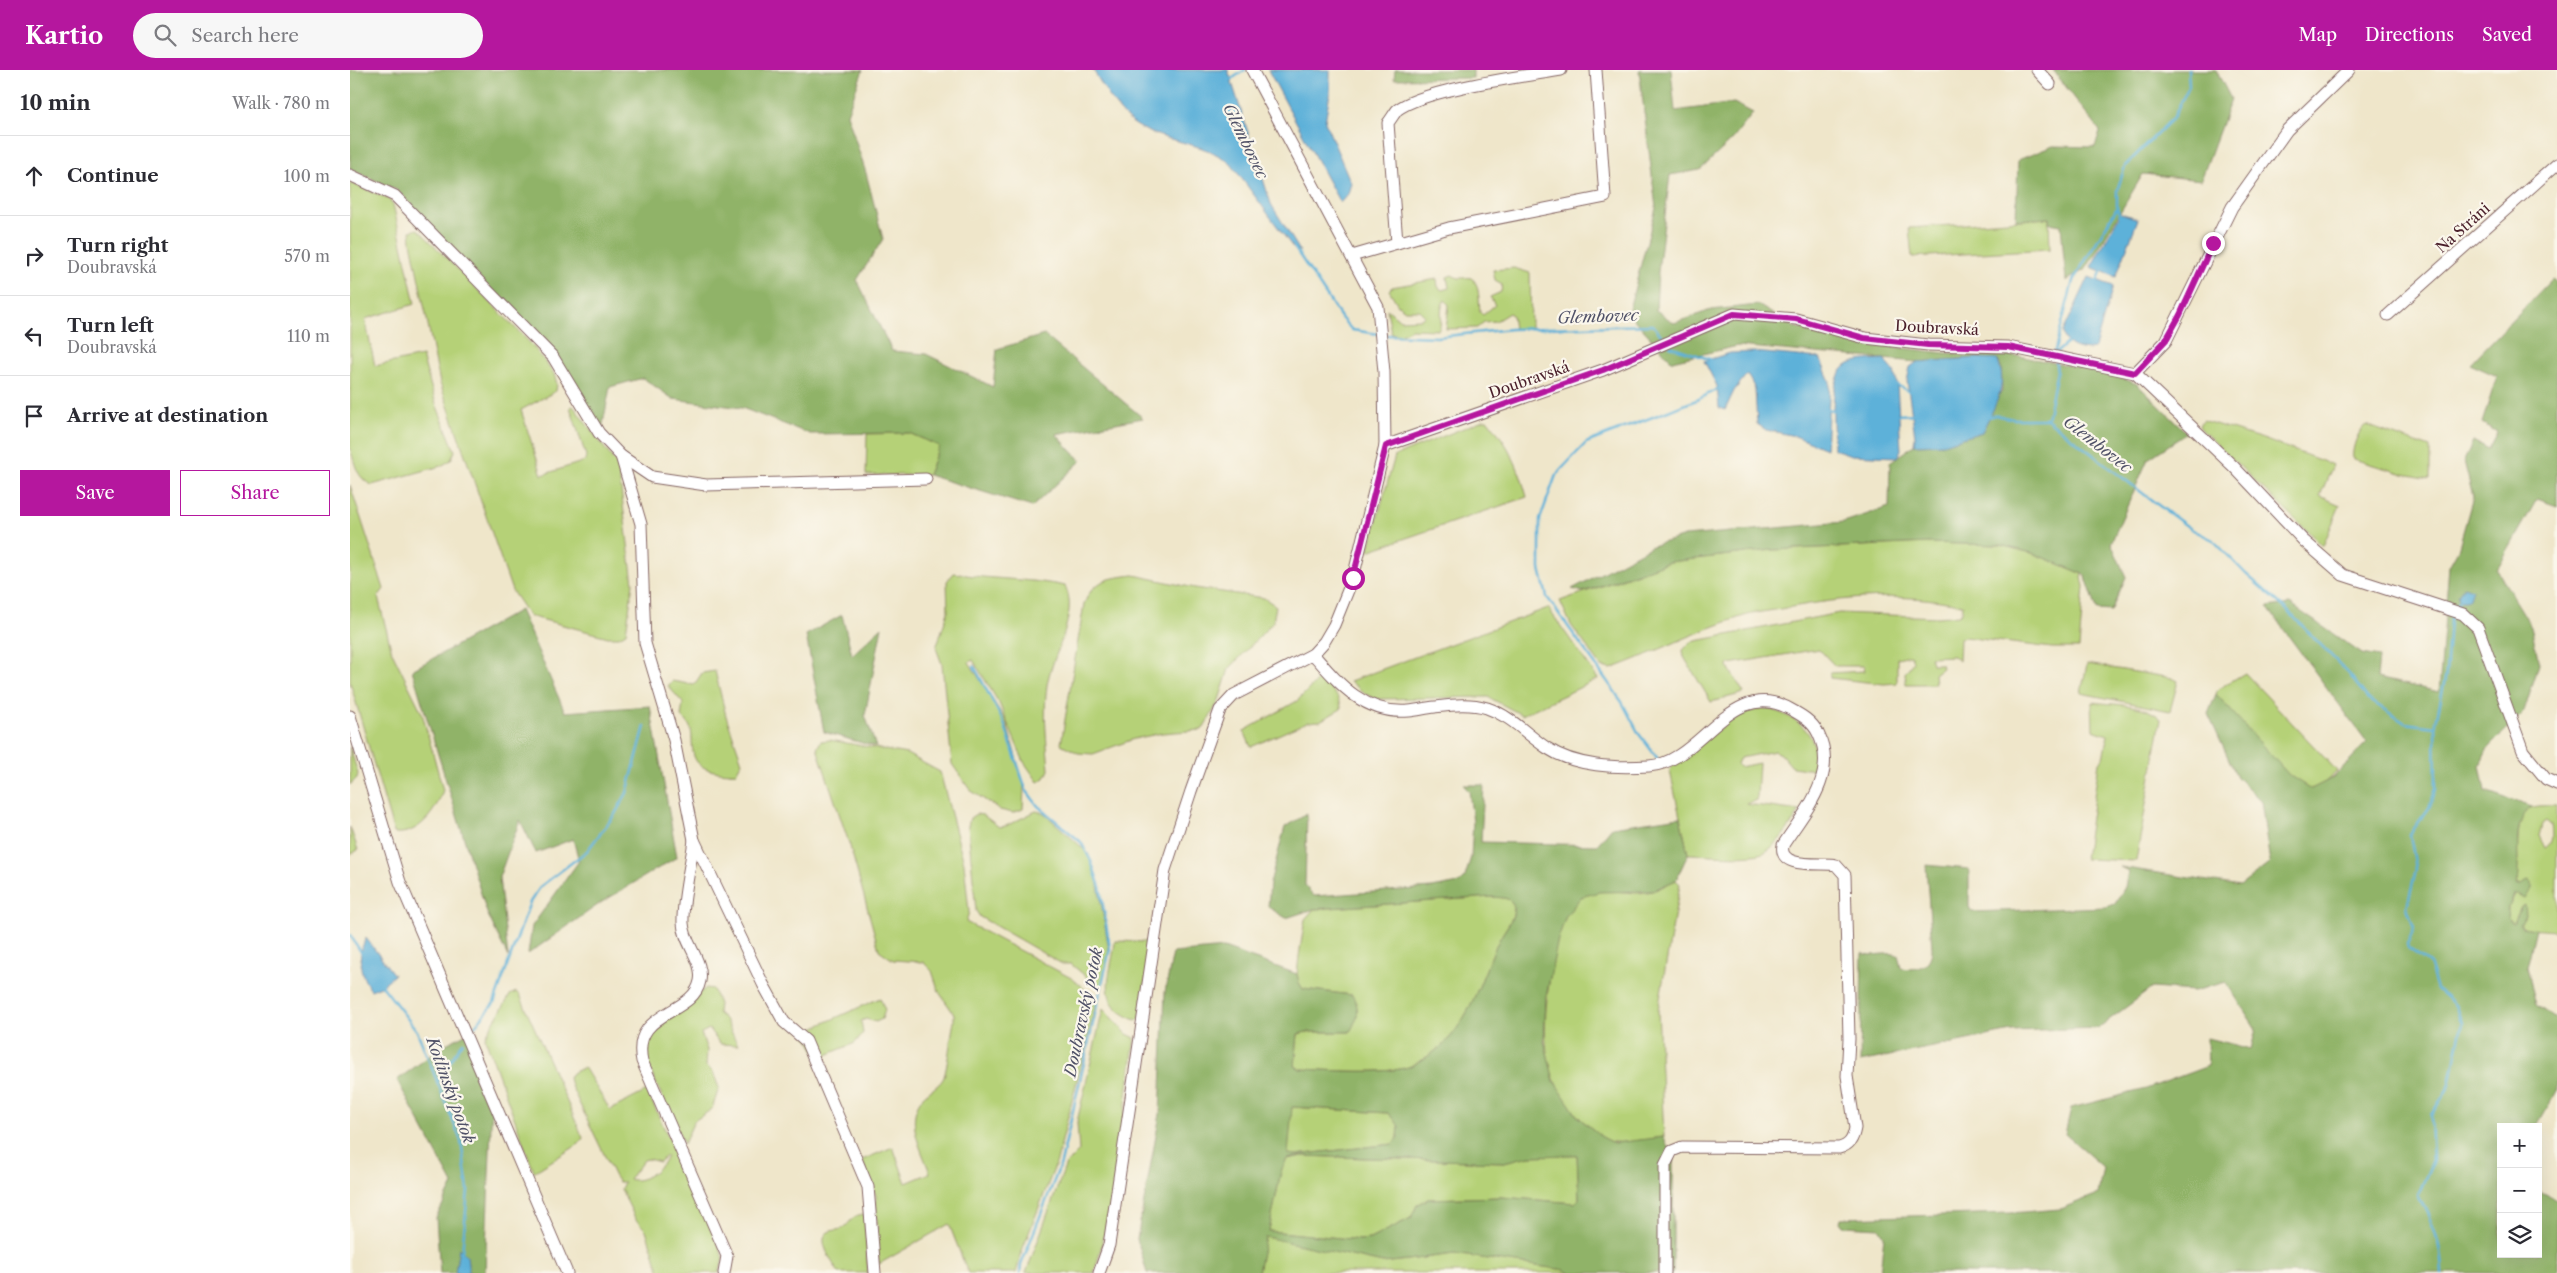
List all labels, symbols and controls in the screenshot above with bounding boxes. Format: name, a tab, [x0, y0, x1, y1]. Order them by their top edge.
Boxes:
search box	[133, 13, 483, 58]
text: Kartio	[25, 21, 103, 50]
icon: search	[151, 21, 179, 49]
text: Search here	[191, 24, 299, 47]
text: Map	[2298, 24, 2337, 46]
text: Directions	[2365, 24, 2454, 46]
text: Saved	[2482, 24, 2532, 46]
text: 10 min	[20, 90, 91, 115]
text: Walk · 780 m	[232, 93, 330, 113]
water label: Glembovec	[1219, 100, 1273, 183]
icon: ahead	[20, 162, 48, 190]
text: Continue	[67, 164, 159, 187]
text: 100 m	[284, 166, 330, 186]
street label: Na Stráni	[2432, 198, 2494, 257]
route end	[2202, 232, 2225, 255]
text: Turn right	[67, 234, 168, 257]
icon: right	[20, 242, 48, 270]
text: 570 m	[284, 246, 330, 266]
text: Doubravská	[67, 257, 157, 277]
water label: Glembovec	[1557, 305, 1640, 327]
text: Turn left	[67, 314, 154, 337]
street label: Doubravská	[1895, 316, 1980, 339]
icon: left	[20, 322, 48, 350]
text: 110 m	[287, 326, 330, 346]
text: Doubravská	[67, 337, 157, 357]
street label: Doubravská	[1486, 357, 1572, 402]
icon: arrive	[20, 402, 48, 430]
text: Arrive at destination	[67, 404, 268, 427]
water label: Glembovec	[2060, 411, 2137, 478]
button: Save	[20, 470, 170, 516]
button: Share	[180, 470, 330, 516]
route start	[1342, 567, 1365, 590]
water label: Doubravský potok	[1059, 945, 1107, 1081]
water label: Kotlinský potok	[422, 1032, 480, 1147]
map controls	[2497, 1123, 2542, 1258]
button: +	[2497, 1123, 2542, 1168]
button: −	[2497, 1168, 2542, 1213]
button: layers	[2497, 1213, 2542, 1258]

